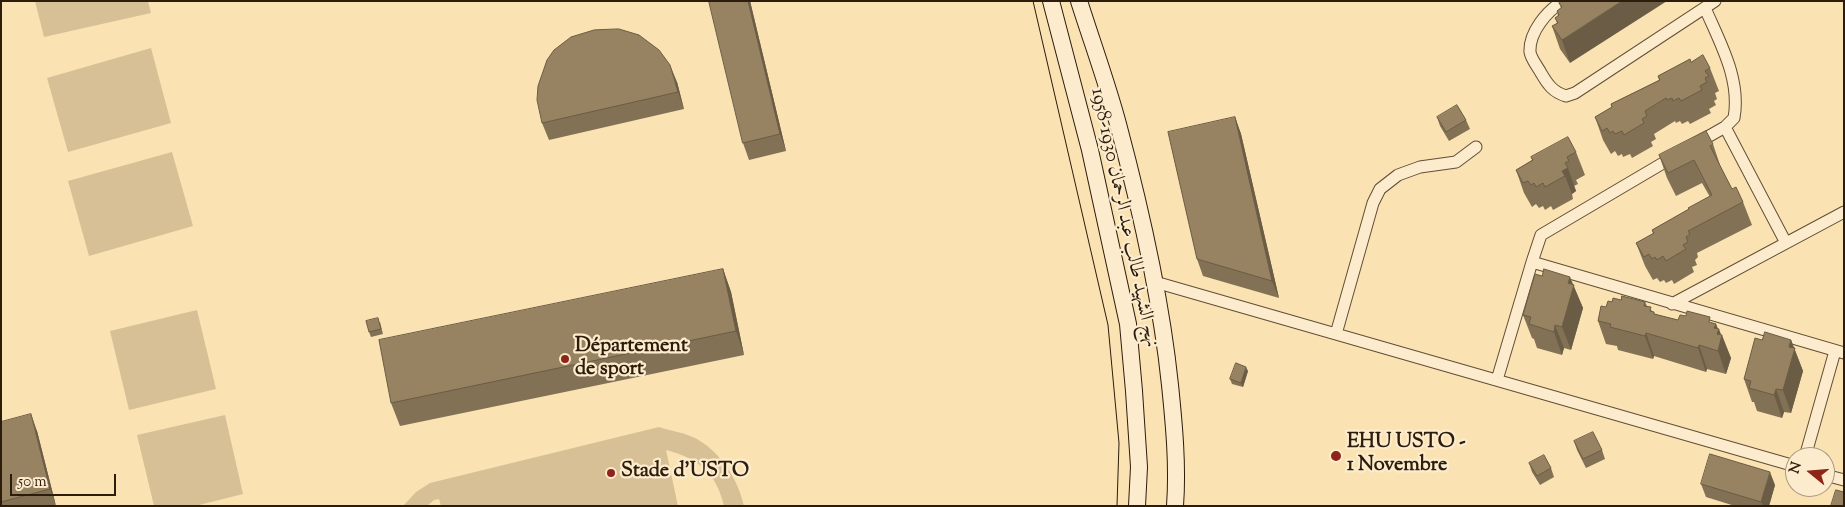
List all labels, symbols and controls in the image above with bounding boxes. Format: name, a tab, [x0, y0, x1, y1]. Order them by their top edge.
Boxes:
street label: نهج الشهيد طالب عبد الرحمان 1930-1958	[1084, 86, 1162, 350]
place label: Département de sport	[575, 336, 688, 383]
marker: Département de sport	[559, 353, 571, 365]
place label: EHU USTO - 1 Novembre	[1347, 432, 1466, 479]
north arrow	[1785, 447, 1835, 497]
marker: EHU USTO - 1 Novembre	[1329, 449, 1343, 463]
text: N	[1785, 460, 1808, 476]
place label: Stade d'USTO	[621, 461, 749, 485]
scale bar	[12, 464, 119, 496]
marker: Stade d'USTO	[605, 467, 617, 479]
text: 50 m	[18, 472, 47, 493]

